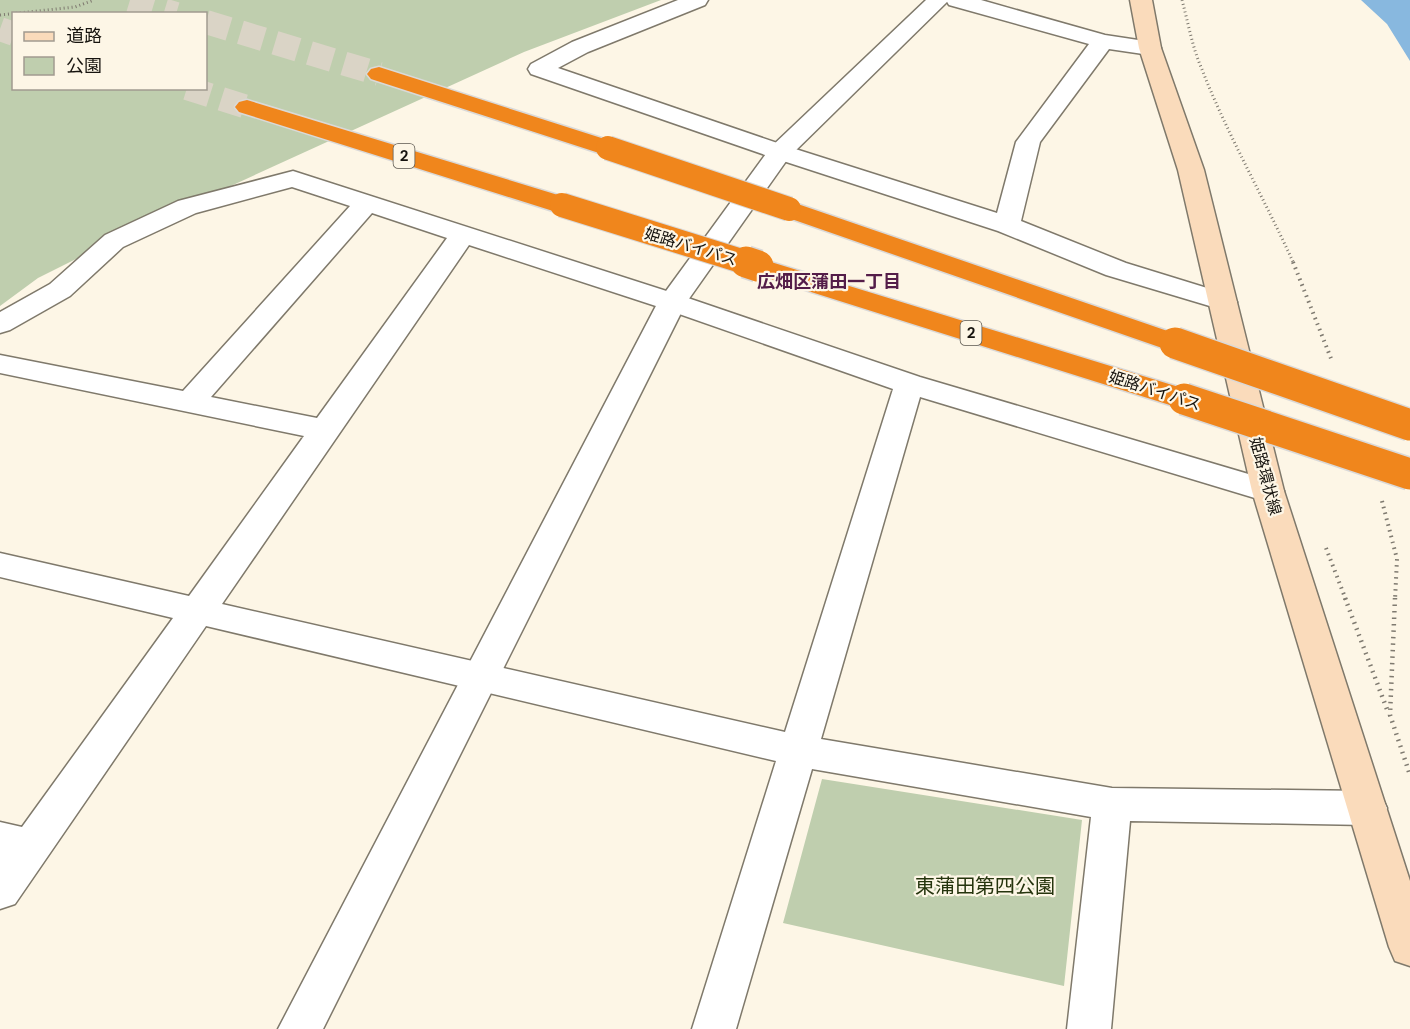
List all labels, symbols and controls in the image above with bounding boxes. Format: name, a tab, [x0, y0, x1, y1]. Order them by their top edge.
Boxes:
legend	[12, 12, 207, 90]
text: 道路	[66, 24, 102, 48]
text: 公園	[66, 54, 102, 78]
road number: 2	[394, 144, 414, 168]
street label: 姫路バイパス	[642, 222, 740, 271]
district label: 広畑区蒲田一丁目	[757, 270, 901, 294]
road number: 2	[960, 321, 982, 345]
street label: 姫路バイパス	[1106, 366, 1204, 415]
street label: 姫路環状線	[1245, 435, 1286, 517]
park label: 東蒲田第四公園	[915, 873, 1055, 899]

